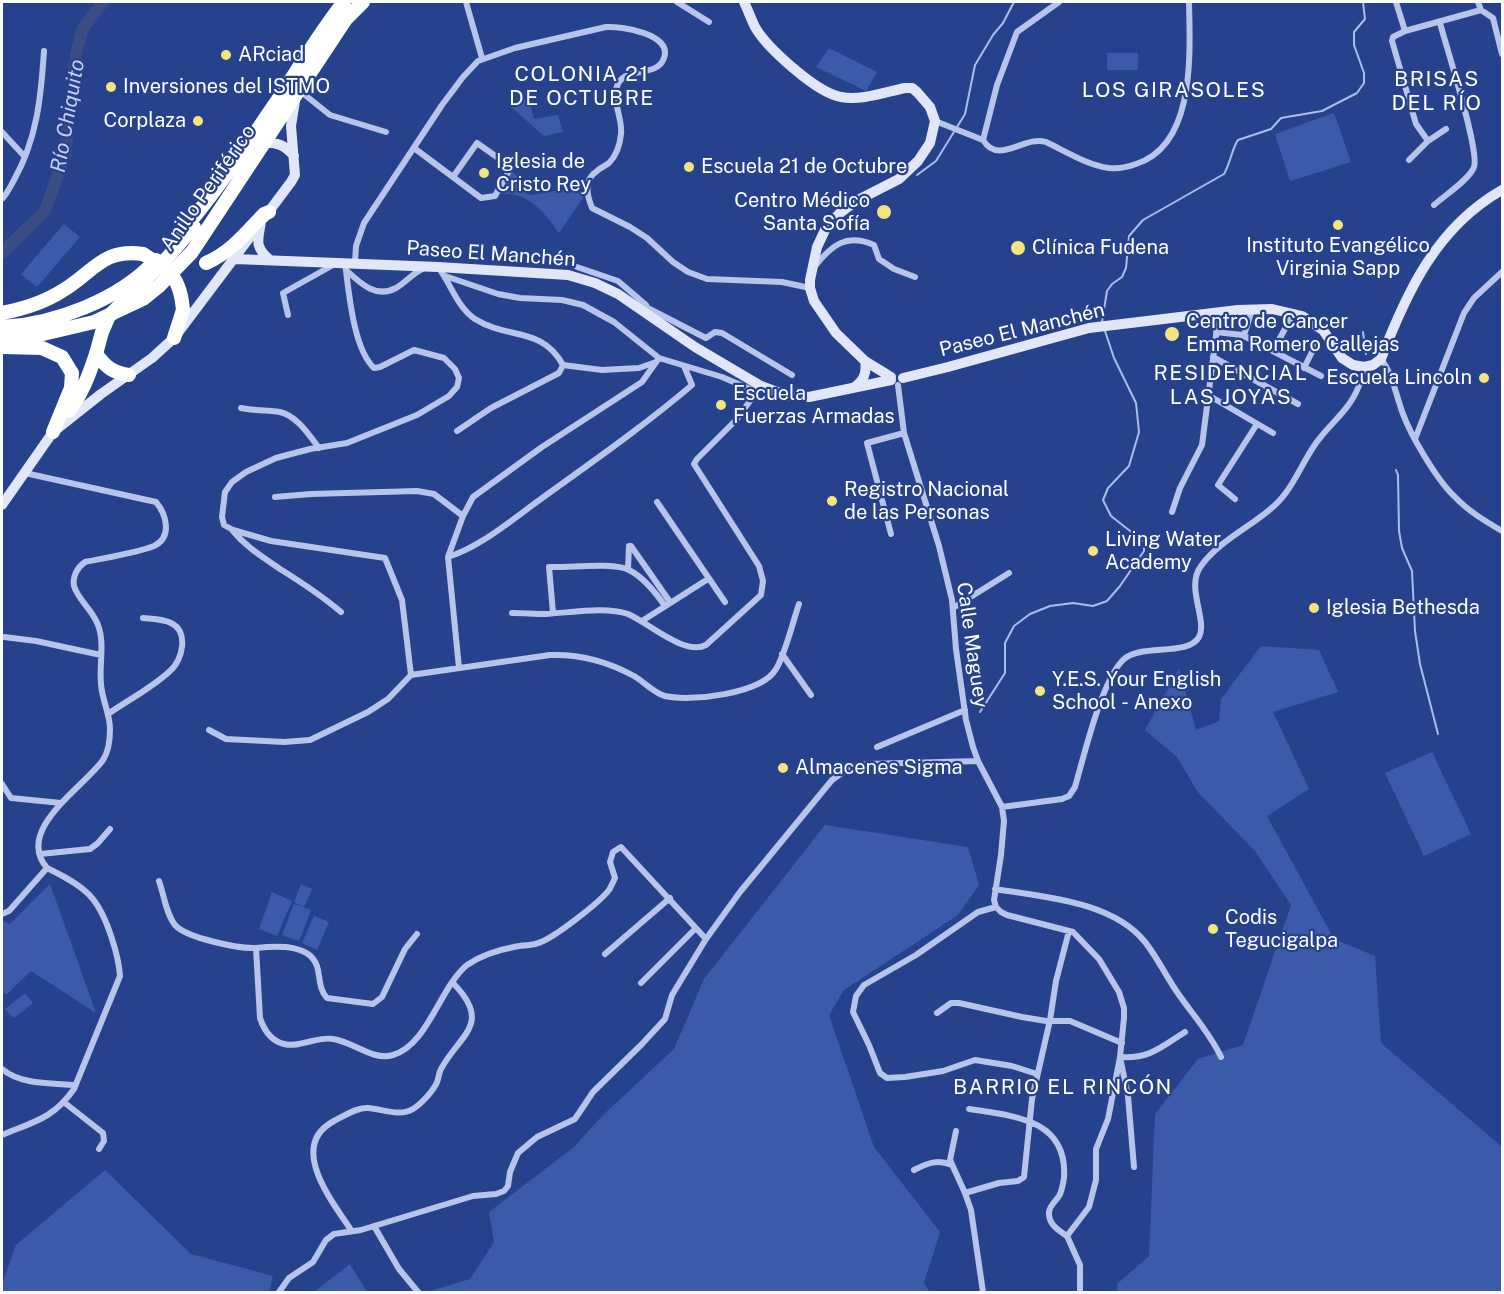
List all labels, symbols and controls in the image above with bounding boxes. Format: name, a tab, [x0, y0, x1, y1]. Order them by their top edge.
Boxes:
place label: ARciad	[238, 43, 304, 67]
marker: ARciad	[219, 48, 233, 62]
water label: Río Chiquito	[46, 57, 90, 175]
district label: COLONIA 21 DE OCTUBRE	[509, 62, 655, 112]
district label: BRISAS DEL RÍO	[1391, 67, 1483, 117]
place label: Inversiones del ISTMO	[123, 75, 330, 99]
district label: LOS GIRASOLES	[1082, 78, 1266, 104]
marker: Inversiones del ISTMO	[104, 80, 118, 94]
place label: Corplaza	[103, 109, 186, 133]
marker: Corplaza	[191, 114, 205, 128]
street label: Anillo Periférico	[155, 120, 261, 256]
place label: Iglesia de Cristo Rey	[496, 150, 591, 197]
place label: Escuela 21 de Octubre	[701, 155, 907, 179]
marker: Escuela 21 de Octubre	[682, 160, 696, 174]
marker: Iglesia de Cristo Rey	[477, 166, 491, 180]
place label: Centro Médico Santa Sofía	[734, 189, 870, 236]
marker: Centro Médico Santa Sofía	[875, 203, 893, 221]
marker: Instituto Evangélico Virginia Sapp	[1331, 218, 1345, 232]
place label: Instituto Evangélico Virginia Sapp	[1246, 234, 1430, 281]
street label: Paseo El Manchén	[406, 236, 576, 272]
place label: Clínica Fudena	[1032, 236, 1169, 260]
marker: Clínica Fudena	[1009, 239, 1027, 257]
street label: Paseo El Manchén	[937, 298, 1107, 362]
place label: Centro de Cancer Emma Romero Callejas	[1186, 310, 1399, 357]
marker: Centro de Cancer Emma Romero Callejas	[1163, 325, 1181, 343]
district label: RESIDENCIAL LAS JOYAS	[1154, 361, 1308, 411]
place label: Escuela Lincoln	[1326, 366, 1472, 390]
marker: Escuela Lincoln	[1477, 371, 1491, 385]
place label: Escuela Fuerzas Armadas	[733, 382, 895, 429]
marker: Escuela Fuerzas Armadas	[714, 398, 728, 412]
place label: Registro Nacional de las Personas	[844, 478, 1009, 525]
marker: Registro Nacional de las Personas	[825, 494, 839, 508]
place label: Living Water Academy	[1105, 528, 1221, 575]
marker: Living Water Academy	[1086, 544, 1100, 558]
street label: Calle Maguey	[951, 581, 993, 709]
place label: Iglesia Bethesda	[1326, 596, 1480, 620]
marker: Iglesia Bethesda	[1307, 601, 1321, 615]
place label: Y.E.S. Your English School - Anexo	[1052, 668, 1221, 715]
marker: Y.E.S. Your English School - Anexo	[1033, 684, 1047, 698]
place label: Almacenes Sigma	[795, 756, 962, 780]
marker: Almacenes Sigma	[776, 761, 790, 775]
place label: Codis Tegucigalpa	[1225, 906, 1338, 953]
marker: Codis Tegucigalpa	[1206, 922, 1220, 936]
district label: BARRIO EL RINCÓN	[953, 1075, 1173, 1101]

